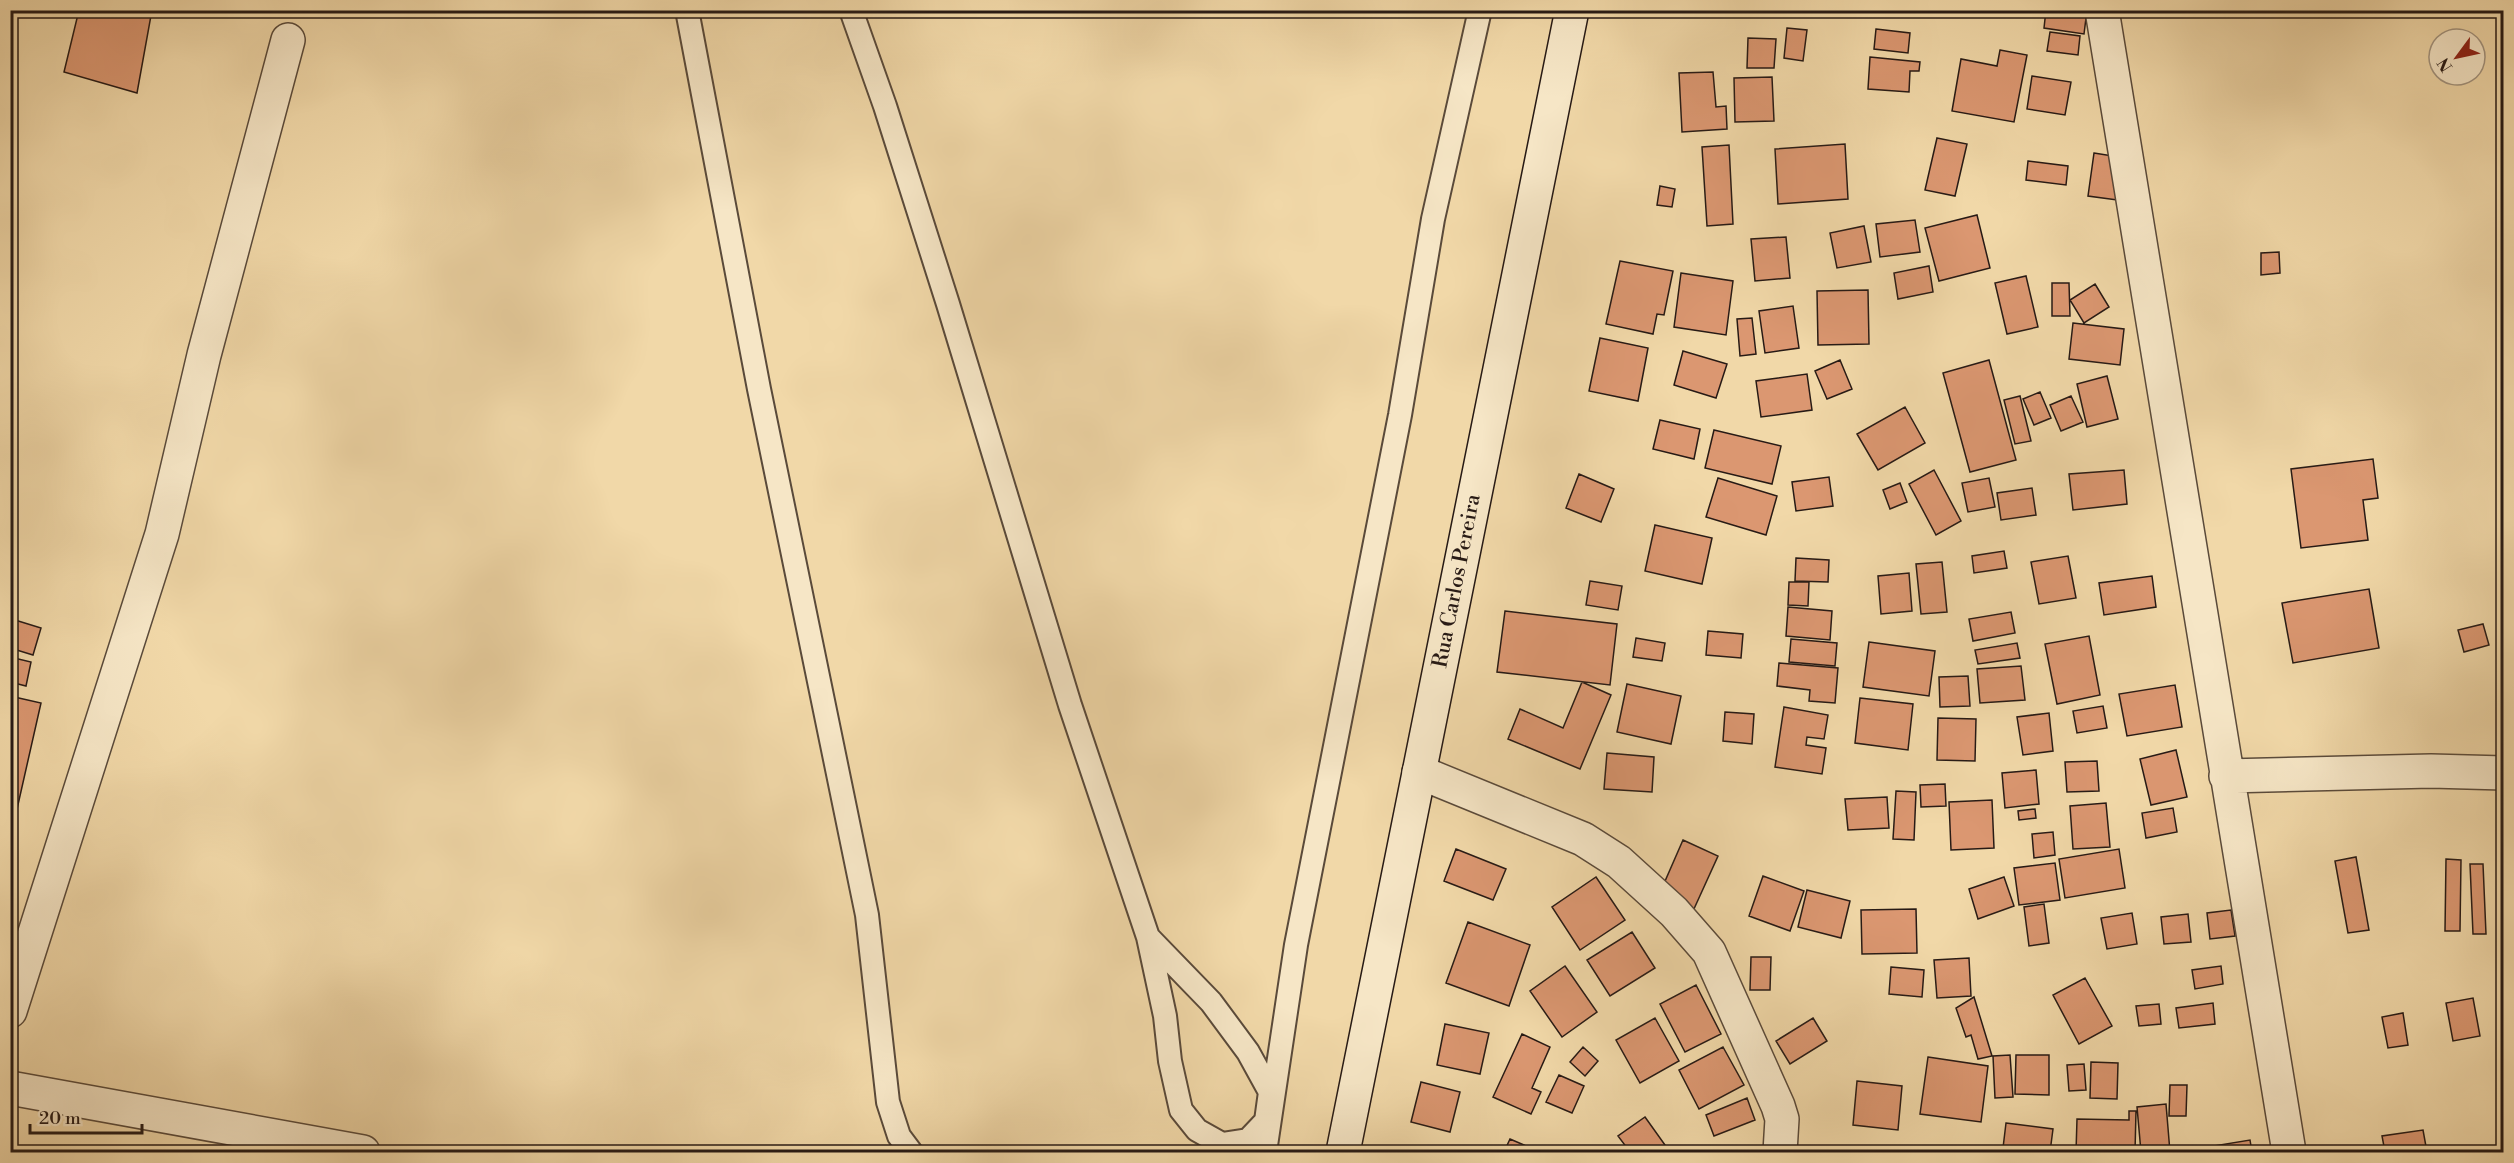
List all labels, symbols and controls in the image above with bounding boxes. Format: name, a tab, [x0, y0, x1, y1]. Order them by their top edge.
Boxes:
north arrow	[2427, 27, 2487, 87]
text: N	[2433, 54, 2457, 75]
street label: Rua Carlos Pereira	[1427, 492, 1487, 670]
scale bar	[30, 1097, 142, 1135]
text: 20 m	[39, 1107, 81, 1130]

